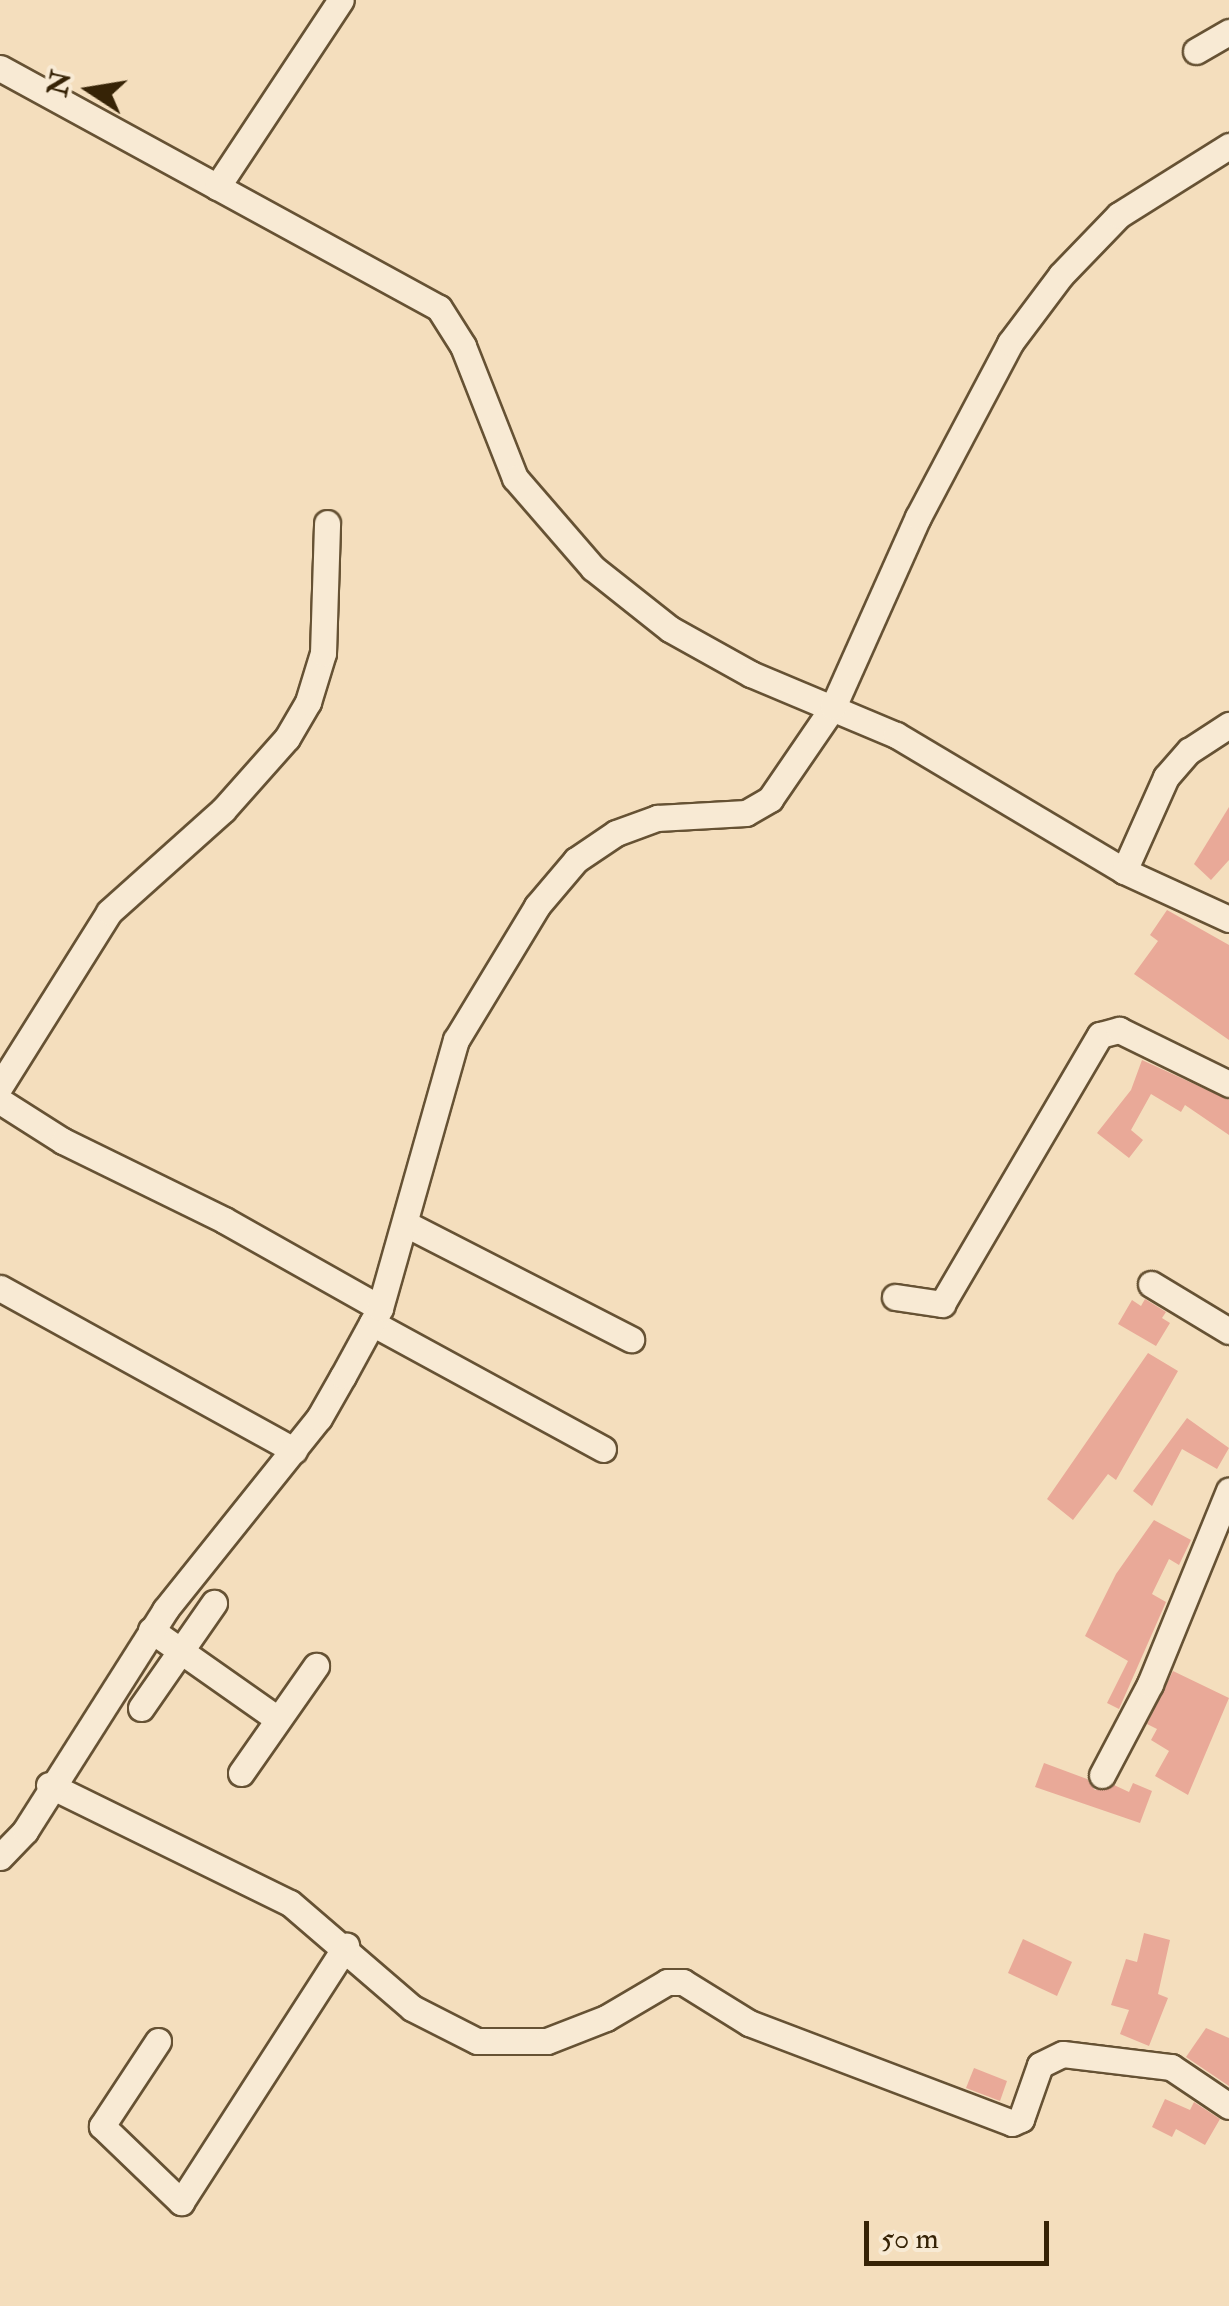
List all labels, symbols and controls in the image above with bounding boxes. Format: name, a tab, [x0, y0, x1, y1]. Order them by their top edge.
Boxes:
north arrow	[40, 40, 140, 140]
text: N	[40, 68, 80, 100]
scale bar	[869, 2201, 1054, 2263]
text: 50 m	[881, 2220, 939, 2257]

